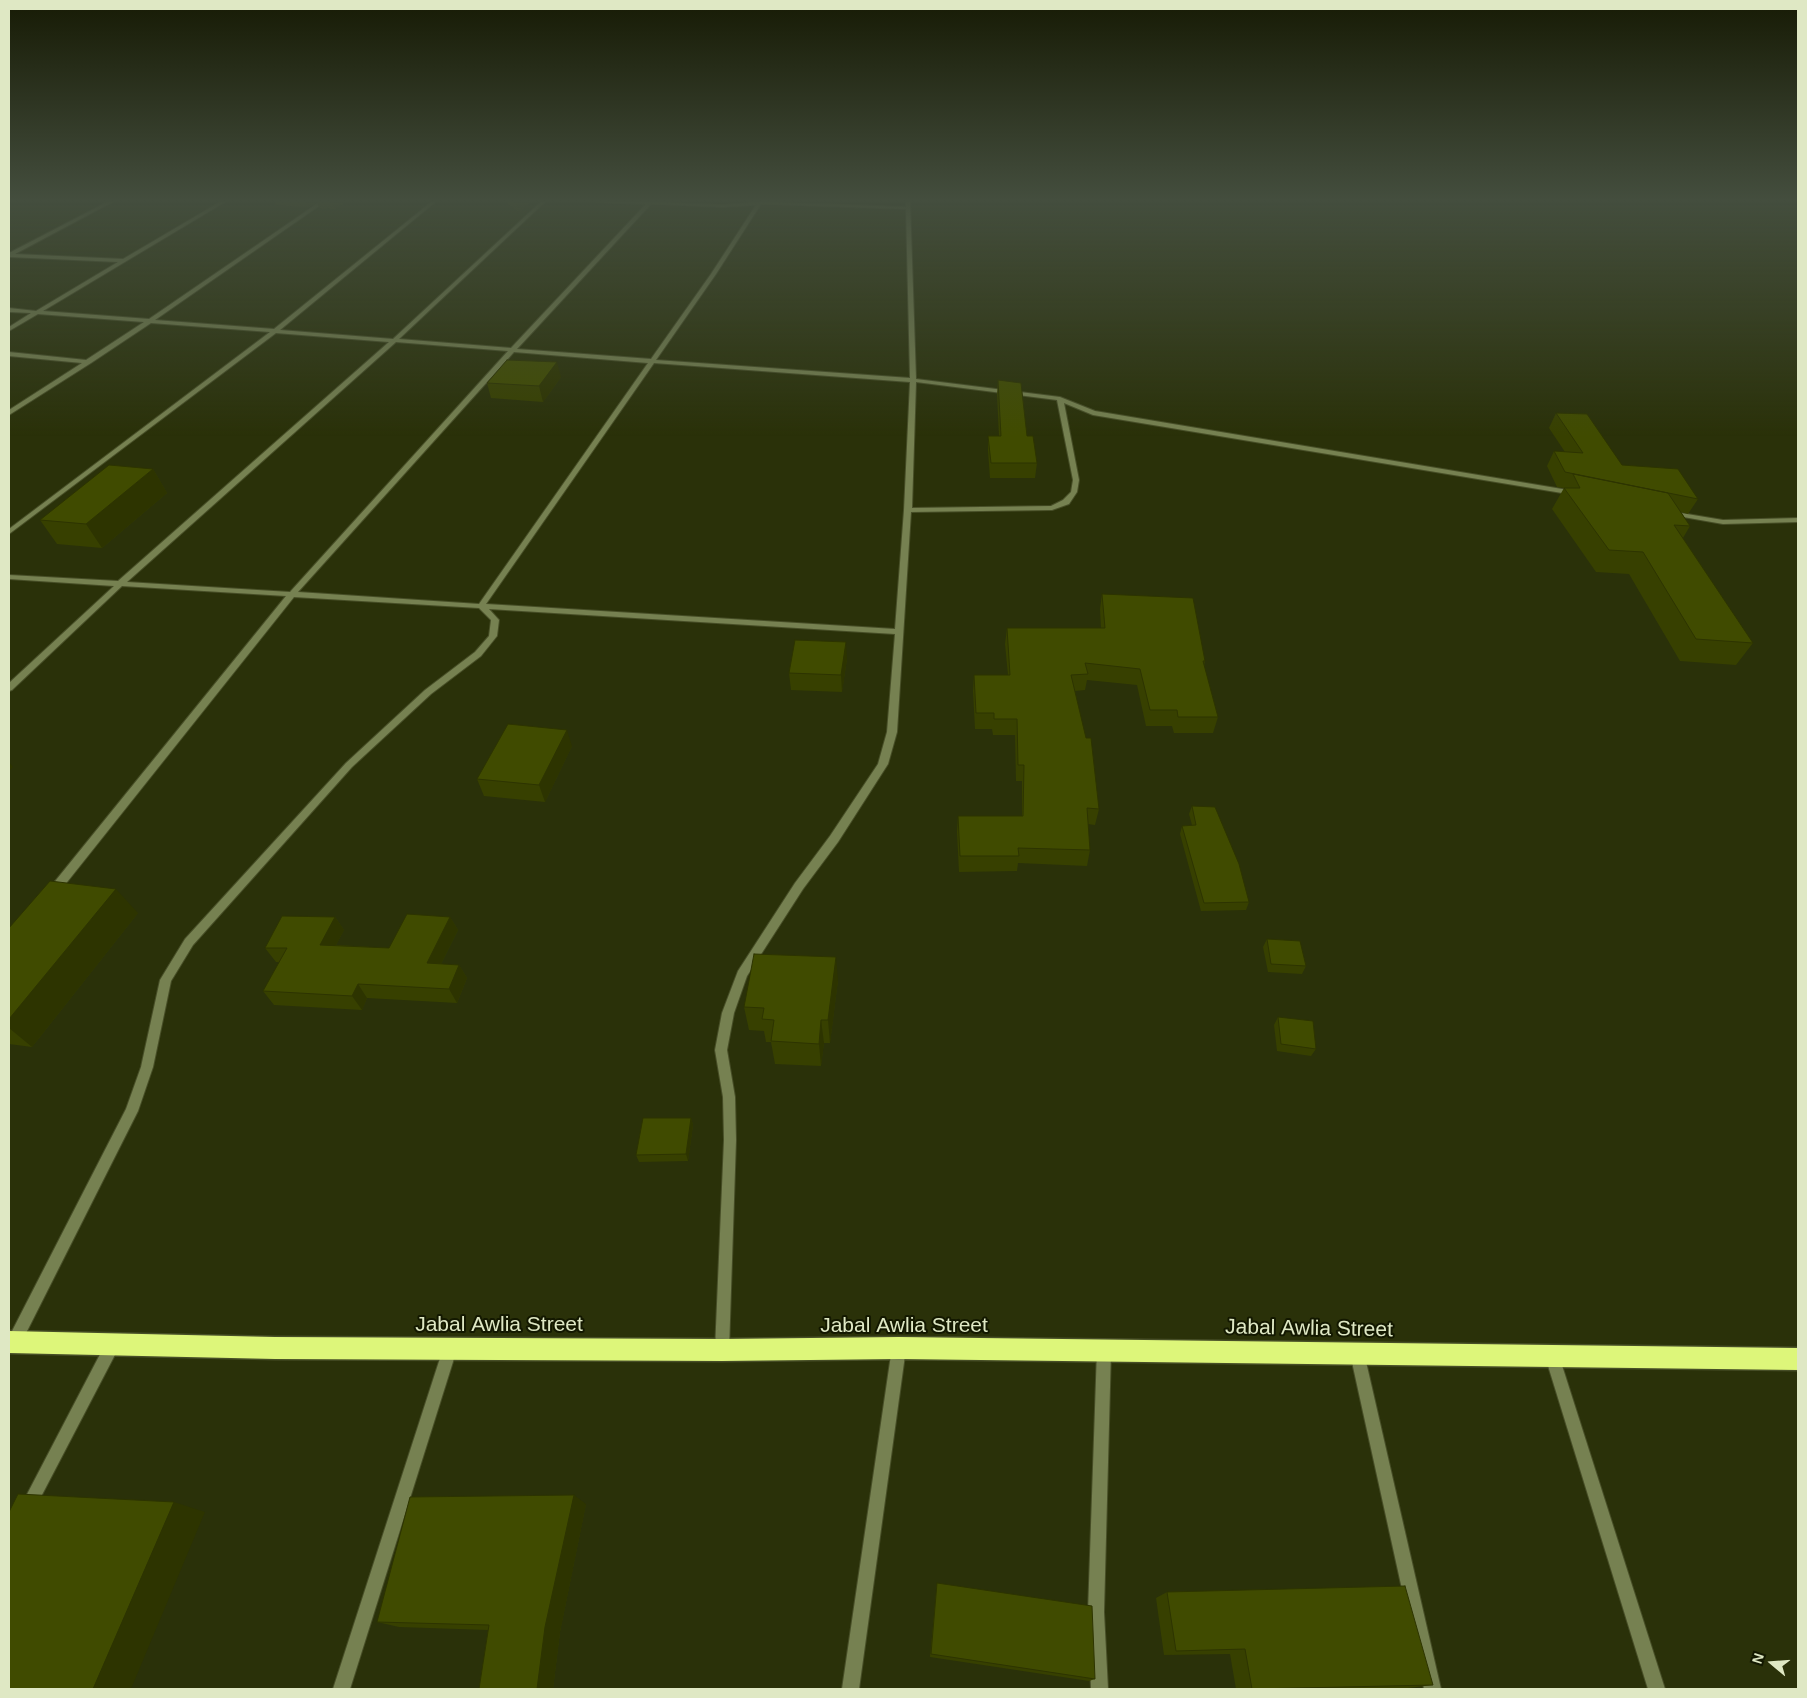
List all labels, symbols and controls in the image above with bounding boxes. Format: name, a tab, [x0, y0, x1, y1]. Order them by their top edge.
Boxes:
street label: Jabal Awlia Street	[415, 1312, 583, 1338]
street label: Jabal Awlia Street	[820, 1313, 988, 1339]
street label: Jabal Awlia Street	[1225, 1315, 1393, 1343]
north arrow	[1747, 1638, 1797, 1688]
text: N	[1749, 1651, 1767, 1666]

